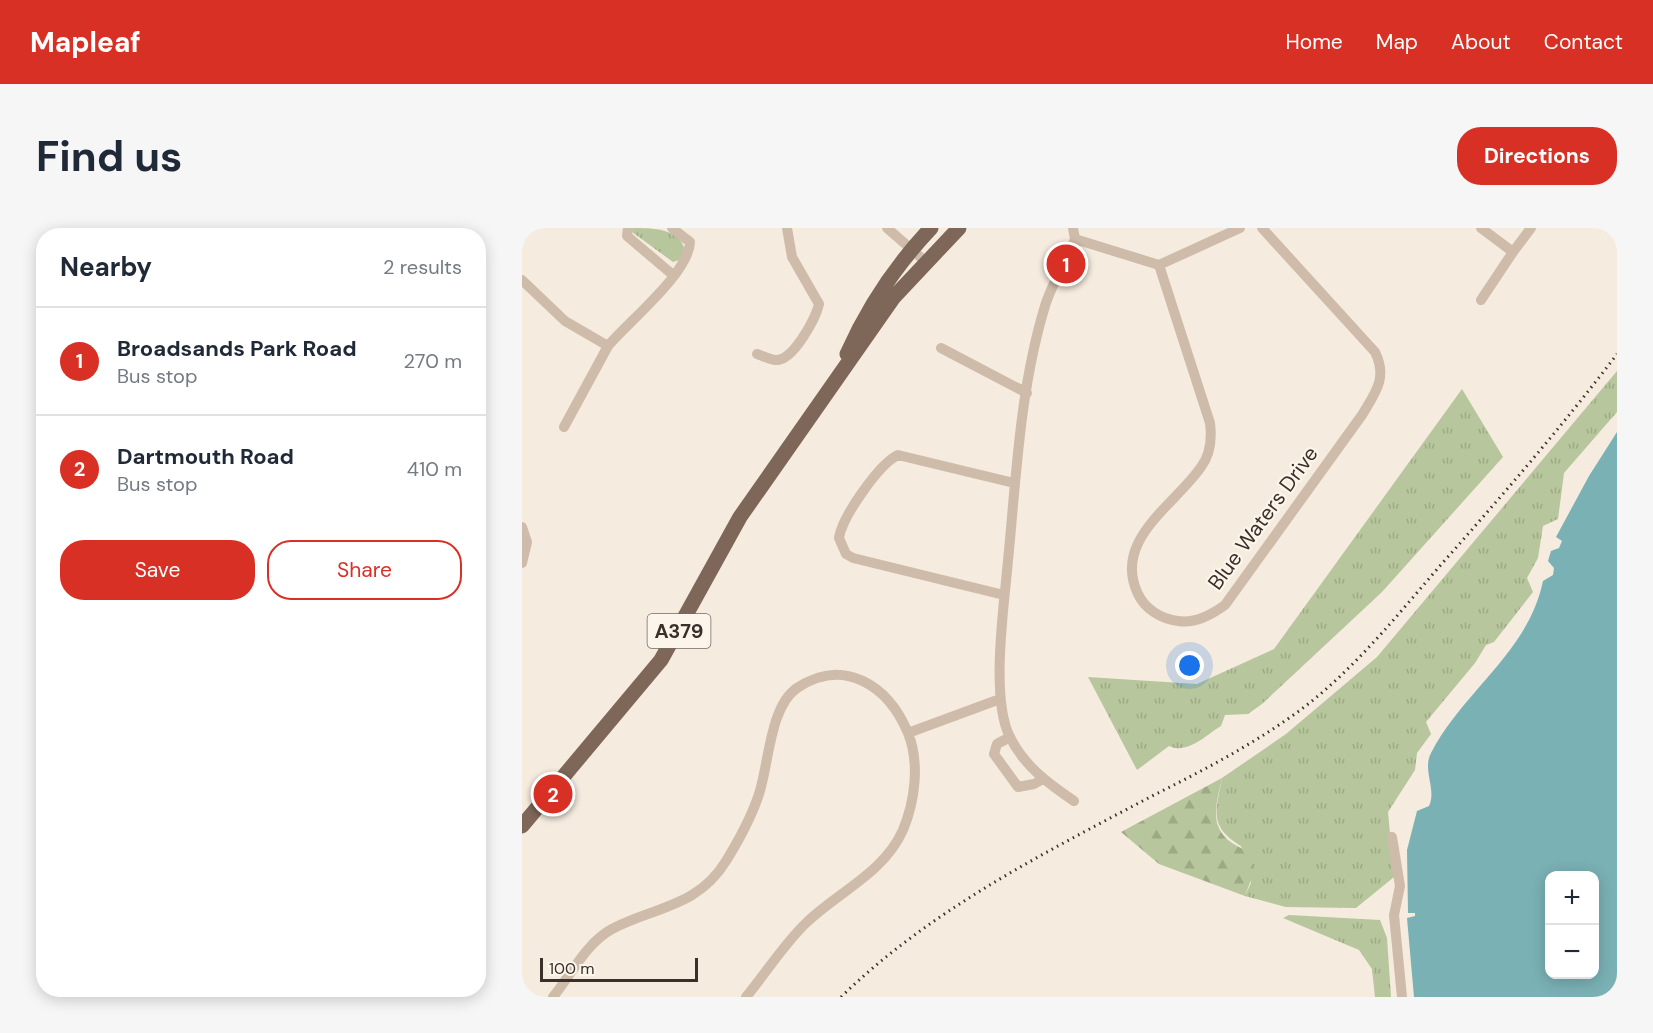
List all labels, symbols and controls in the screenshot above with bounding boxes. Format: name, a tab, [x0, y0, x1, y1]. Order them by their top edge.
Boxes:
text: Mapleaf	[30, 24, 141, 61]
text: Home	[1285, 28, 1343, 56]
text: Map	[1376, 28, 1418, 56]
text: About	[1451, 28, 1511, 56]
text: Contact	[1544, 28, 1623, 56]
button: Directions	[1457, 127, 1617, 185]
text: Find us	[36, 129, 182, 184]
pin: 1	[1046, 242, 1086, 286]
text: Nearby	[60, 250, 152, 284]
text: 2 results	[383, 254, 462, 280]
text: Broadsands Park Road	[117, 334, 357, 363]
text: 1	[76, 348, 83, 374]
text: 270 m	[404, 348, 462, 374]
text: Bus stop	[117, 363, 197, 389]
street label: Blue Waters Drive	[1201, 441, 1325, 595]
text: Dartmouth Road	[117, 442, 294, 471]
text: 2	[74, 456, 85, 482]
text: 410 m	[407, 456, 462, 482]
text: Bus stop	[117, 471, 197, 497]
button: Save	[60, 540, 255, 600]
button: Share	[267, 540, 462, 600]
road number: A379	[648, 614, 710, 648]
your location	[1175, 651, 1204, 680]
pin: 2	[534, 772, 573, 816]
map controls	[1545, 871, 1599, 979]
button: +	[1545, 871, 1599, 925]
button: −	[1545, 925, 1599, 979]
scale bar	[540, 955, 698, 982]
text: 100 m	[549, 958, 594, 979]

